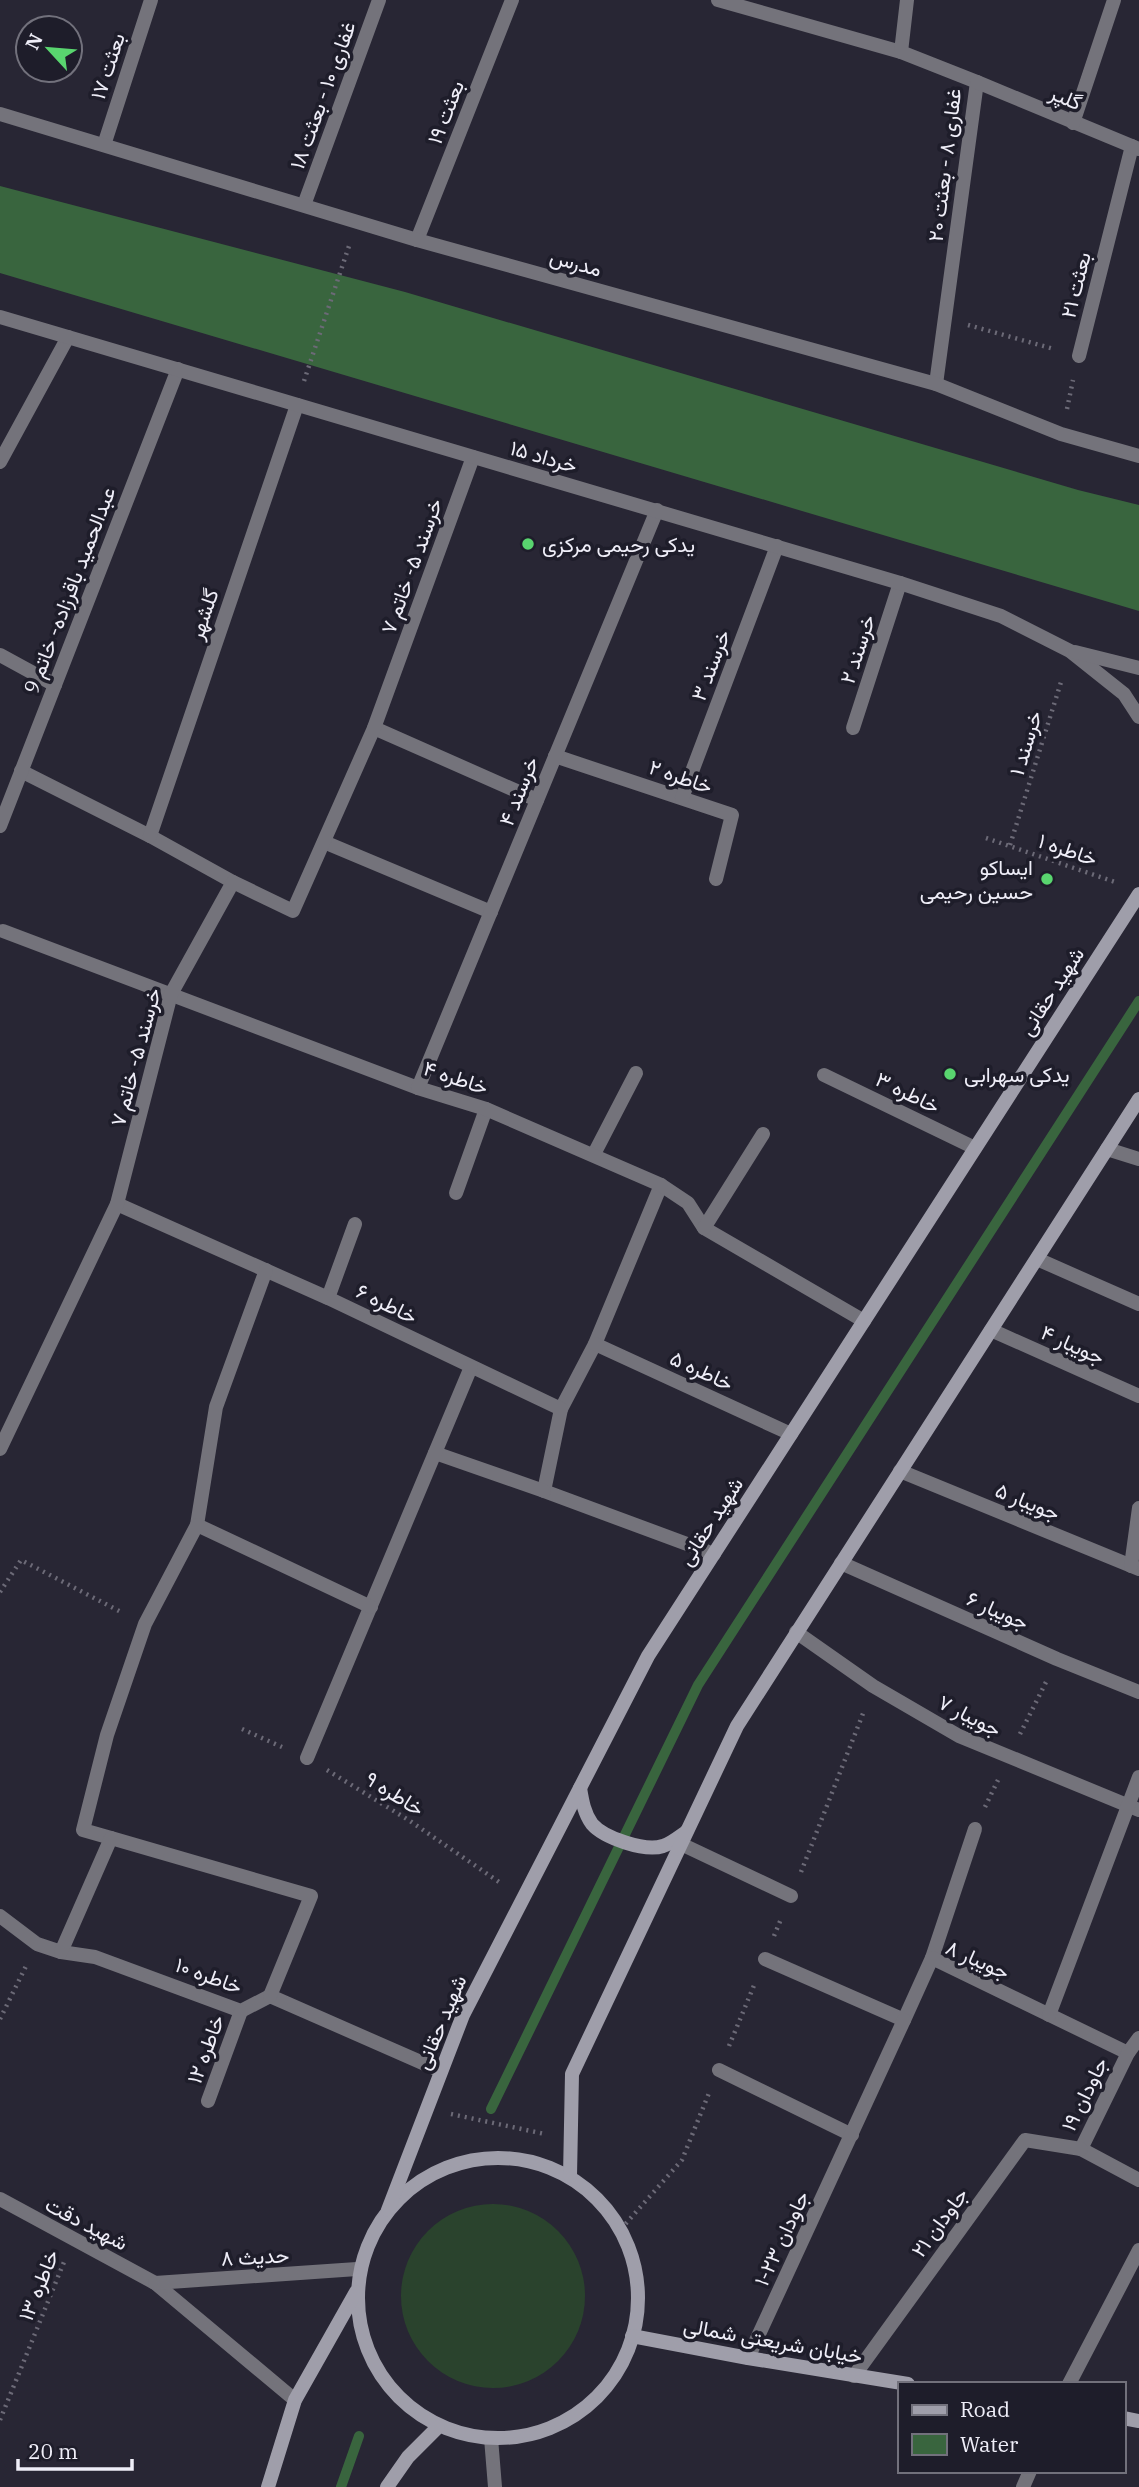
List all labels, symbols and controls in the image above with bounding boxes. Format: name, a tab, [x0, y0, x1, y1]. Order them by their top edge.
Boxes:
north arrow	[14, 14, 84, 84]
street label: غفاری ۱۰ - بعثت ۱۸	[282, 17, 362, 173]
street label: بعثت ۱۷	[83, 29, 131, 103]
text: N	[20, 30, 48, 54]
street label: بعثت ۱۹	[420, 76, 470, 148]
street label: گلپر	[1044, 77, 1086, 117]
street label: غفاری ۸ - بعثت ۲۰	[921, 87, 967, 243]
street label: مدرس	[547, 241, 605, 283]
street label: بعثت ۲۱	[1053, 249, 1097, 321]
street label: ۱۵ خرداد	[507, 433, 581, 479]
street label: عبدالحمید باقرزاده- خاتم 9	[17, 482, 122, 698]
street label: خرسند ۵- خاتم ۷	[374, 494, 449, 638]
place label: یدکی رحیمی مرکزی	[542, 530, 695, 558]
marker: یدکی رحیمی مرکزی	[520, 536, 536, 552]
street label: گلشهر	[181, 585, 225, 644]
street label: خرسند ۲	[833, 611, 881, 687]
street label: خرسند ۳	[684, 625, 736, 705]
street label: خرسند ۱	[1002, 707, 1048, 779]
street label: خرسند ۴	[491, 752, 545, 830]
street label: خاطره ۲	[646, 752, 716, 800]
street label: خاطره ۱	[1035, 826, 1101, 872]
place label: ایساکو حسین رحیمی	[920, 853, 1033, 905]
marker: ایساکو حسین رحیمی	[1039, 871, 1055, 887]
street label: شهید حقانی	[1012, 941, 1090, 1041]
street label: خرسند ۵- خاتم ۷	[103, 985, 168, 1130]
street label: خاطره ۴	[420, 1053, 492, 1101]
place label: یدکی سهرابی	[964, 1060, 1070, 1088]
street label: خاطره ۳	[871, 1064, 945, 1120]
marker: یدکی سهرابی	[942, 1066, 958, 1082]
street label: خاطره ۶	[352, 1276, 422, 1330]
street label: جویبار ۴	[1037, 1318, 1109, 1370]
street label: خاطره ۵	[666, 1343, 738, 1397]
street label: شهید حقانی	[671, 1471, 749, 1571]
street label: جویبار ۵	[992, 1475, 1064, 1527]
street label: جویبار ۶	[963, 1584, 1033, 1636]
street label: جویبار ۷	[934, 1687, 1006, 1743]
street label: خاطره ۹	[360, 1764, 430, 1822]
street label: جویبار ۸	[942, 1933, 1014, 1985]
street label: خاطره ۱۰	[172, 1950, 246, 2000]
street label: شهید حقانی	[408, 1970, 472, 2074]
street label: خاطره ۱۲	[180, 2011, 230, 2087]
street label: جاودان ۱۹	[1054, 2052, 1114, 2136]
street label: جاودان ۲۱	[904, 2181, 974, 2263]
street label: جاودان ۲۳-۱	[747, 2186, 815, 2290]
street label: شهید دقت	[41, 2190, 133, 2256]
street label: حدیث ۸	[220, 2240, 290, 2272]
street label: خاطره ۱۳	[11, 2245, 65, 2325]
street label: خیابان شریعتی شمالی	[681, 2310, 865, 2370]
legend	[898, 2382, 1125, 2473]
text: Road	[960, 2395, 1010, 2423]
scale bar	[18, 2428, 131, 2472]
text: Water	[960, 2430, 1019, 2458]
text: 20 m	[28, 2437, 78, 2465]

